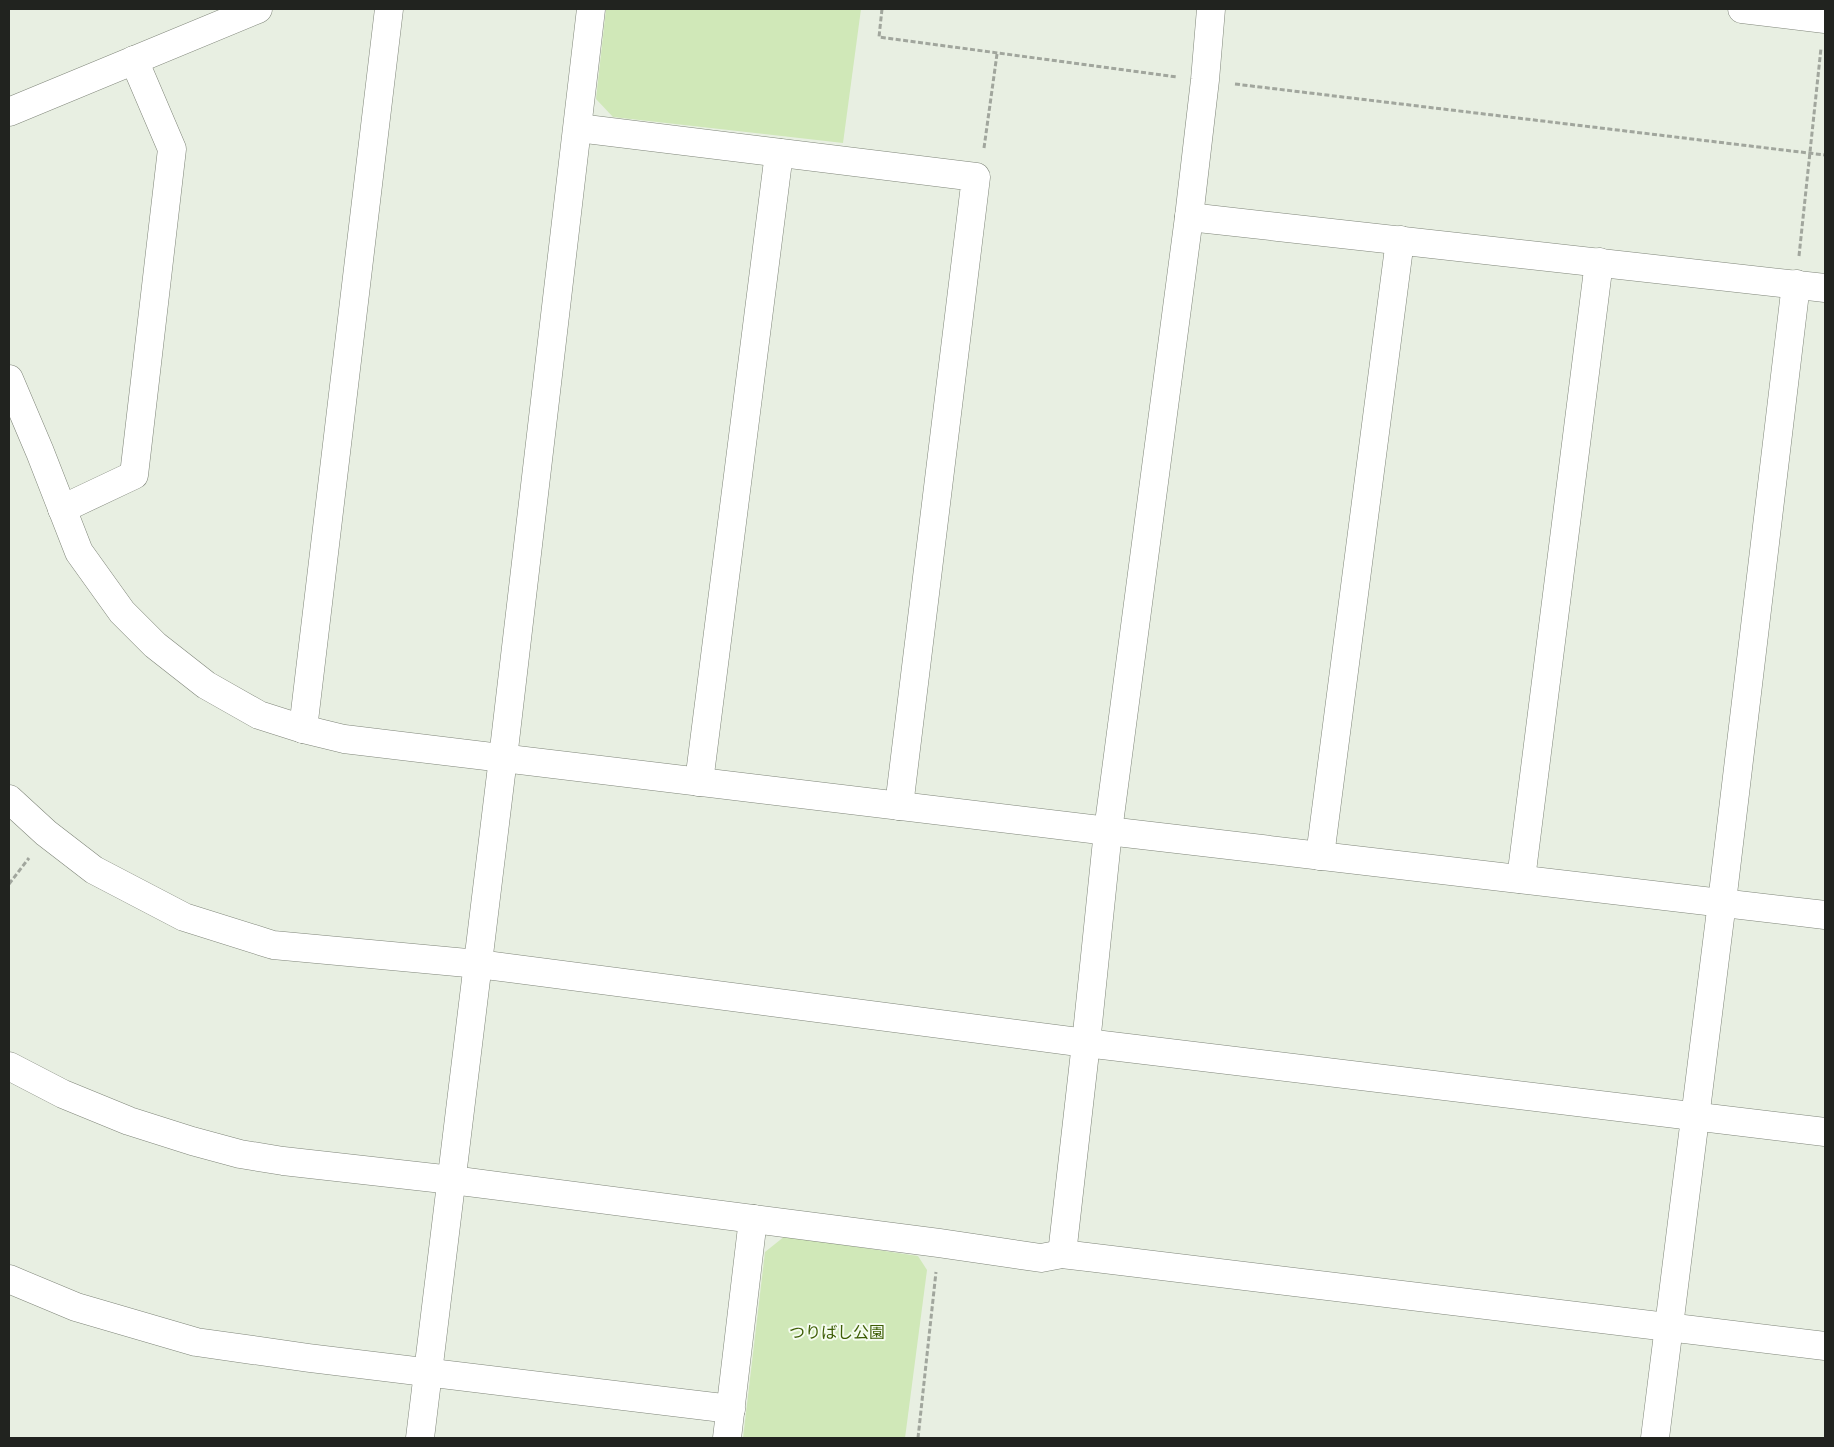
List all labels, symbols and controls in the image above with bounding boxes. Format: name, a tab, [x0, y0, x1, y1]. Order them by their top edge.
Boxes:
park label: つりばし公園	[789, 1324, 885, 1341]

